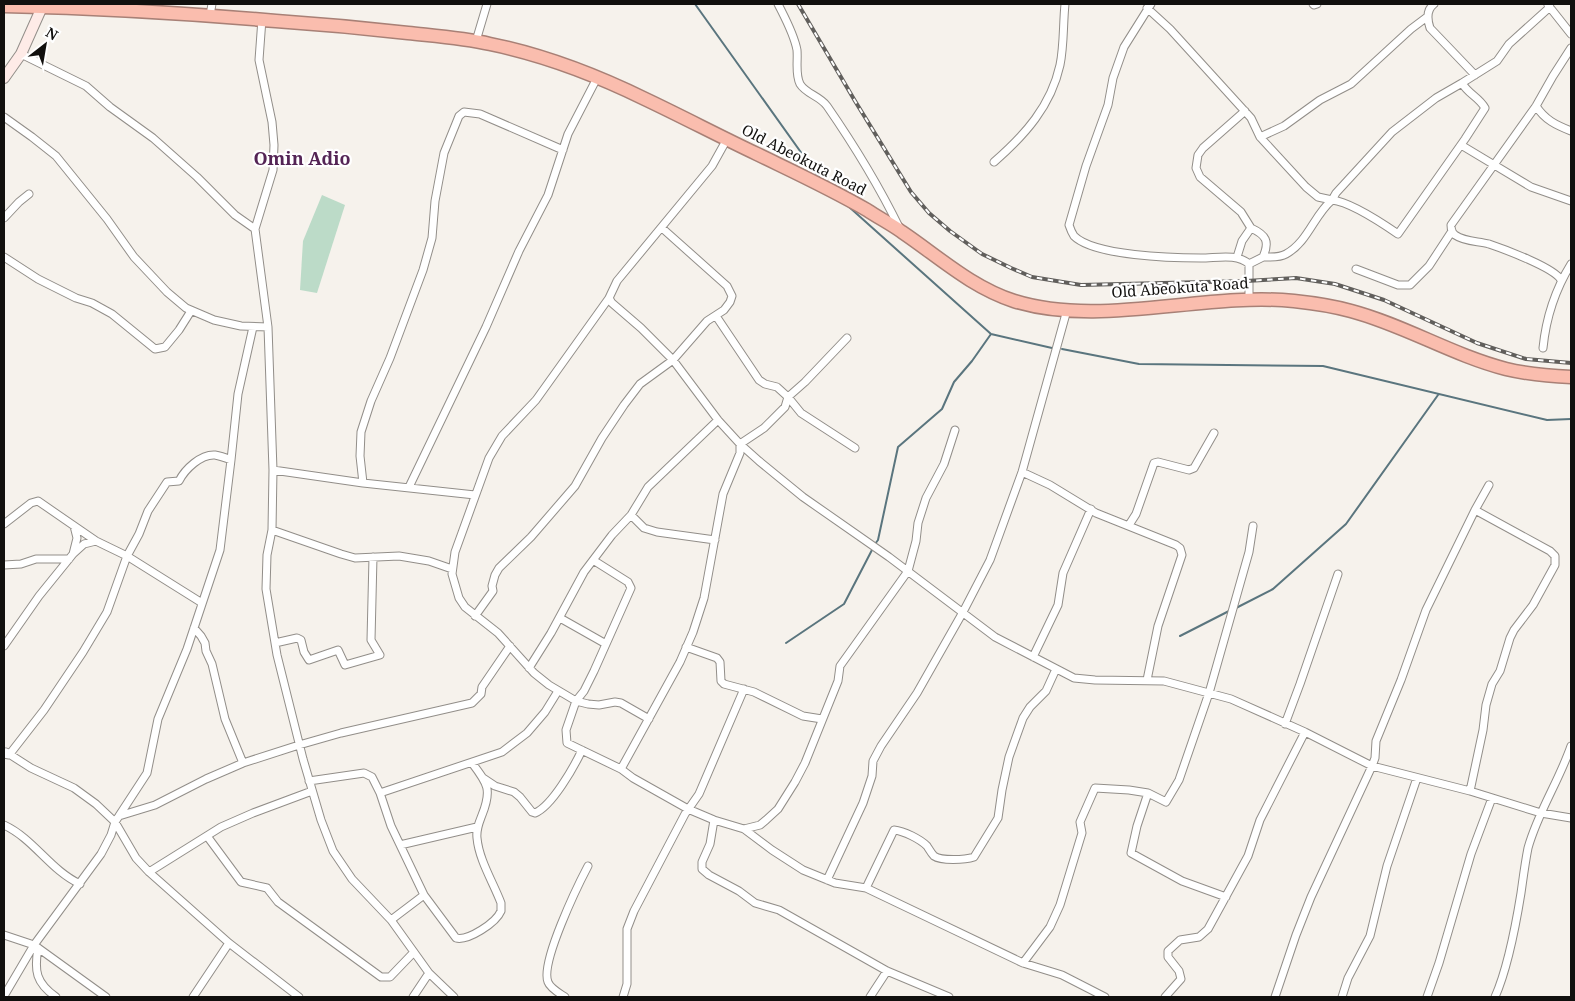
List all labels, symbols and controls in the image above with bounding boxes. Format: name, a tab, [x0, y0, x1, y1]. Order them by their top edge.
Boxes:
north arrow	[20, 20, 70, 70]
text: N	[42, 22, 62, 44]
street label: Old Abeokuta Road	[739, 119, 870, 199]
district label: Omin Adio	[253, 146, 351, 170]
street label: Old Abeokuta Road	[1111, 272, 1249, 302]

